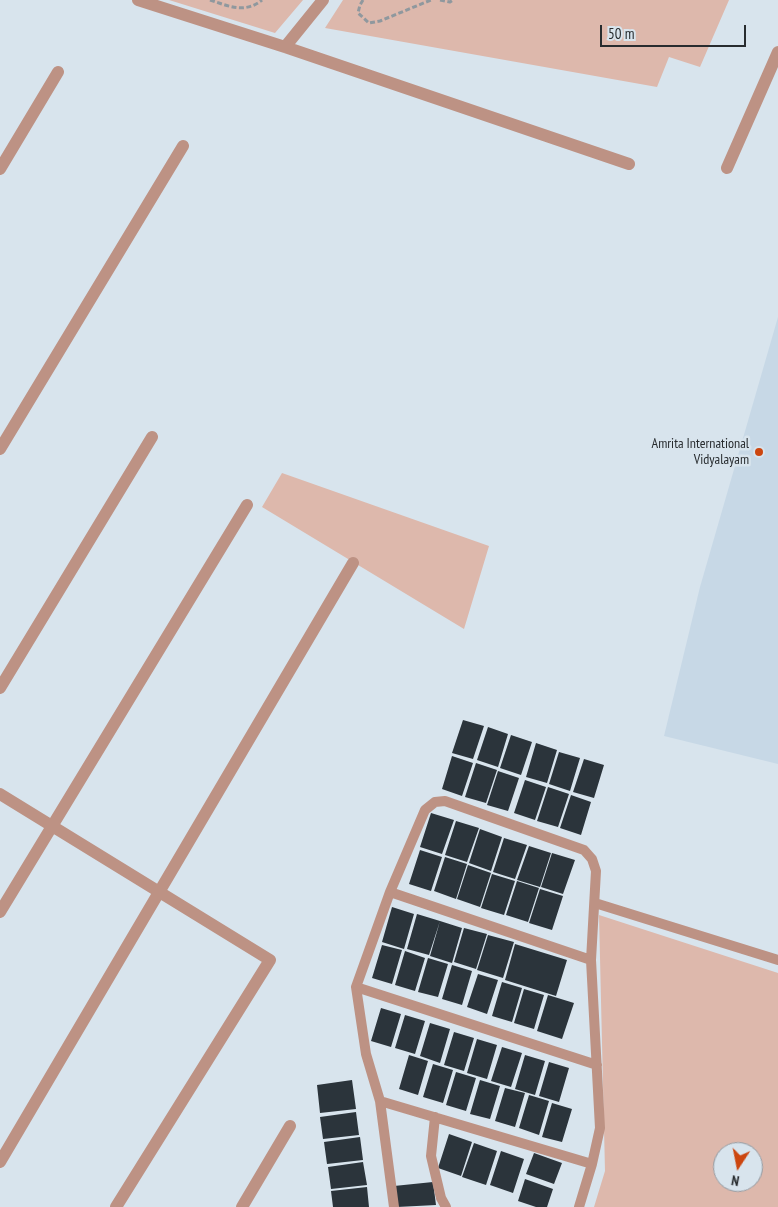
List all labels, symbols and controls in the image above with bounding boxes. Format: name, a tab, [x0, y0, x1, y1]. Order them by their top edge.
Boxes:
scale bar	[603, 15, 749, 47]
text: 50 m	[608, 24, 634, 43]
place label: Amrita International Vidyalayam	[652, 436, 749, 468]
marker: Amrita International Vidyalayam	[753, 446, 765, 458]
north arrow	[713, 1142, 763, 1192]
text: N	[730, 1171, 741, 1190]

